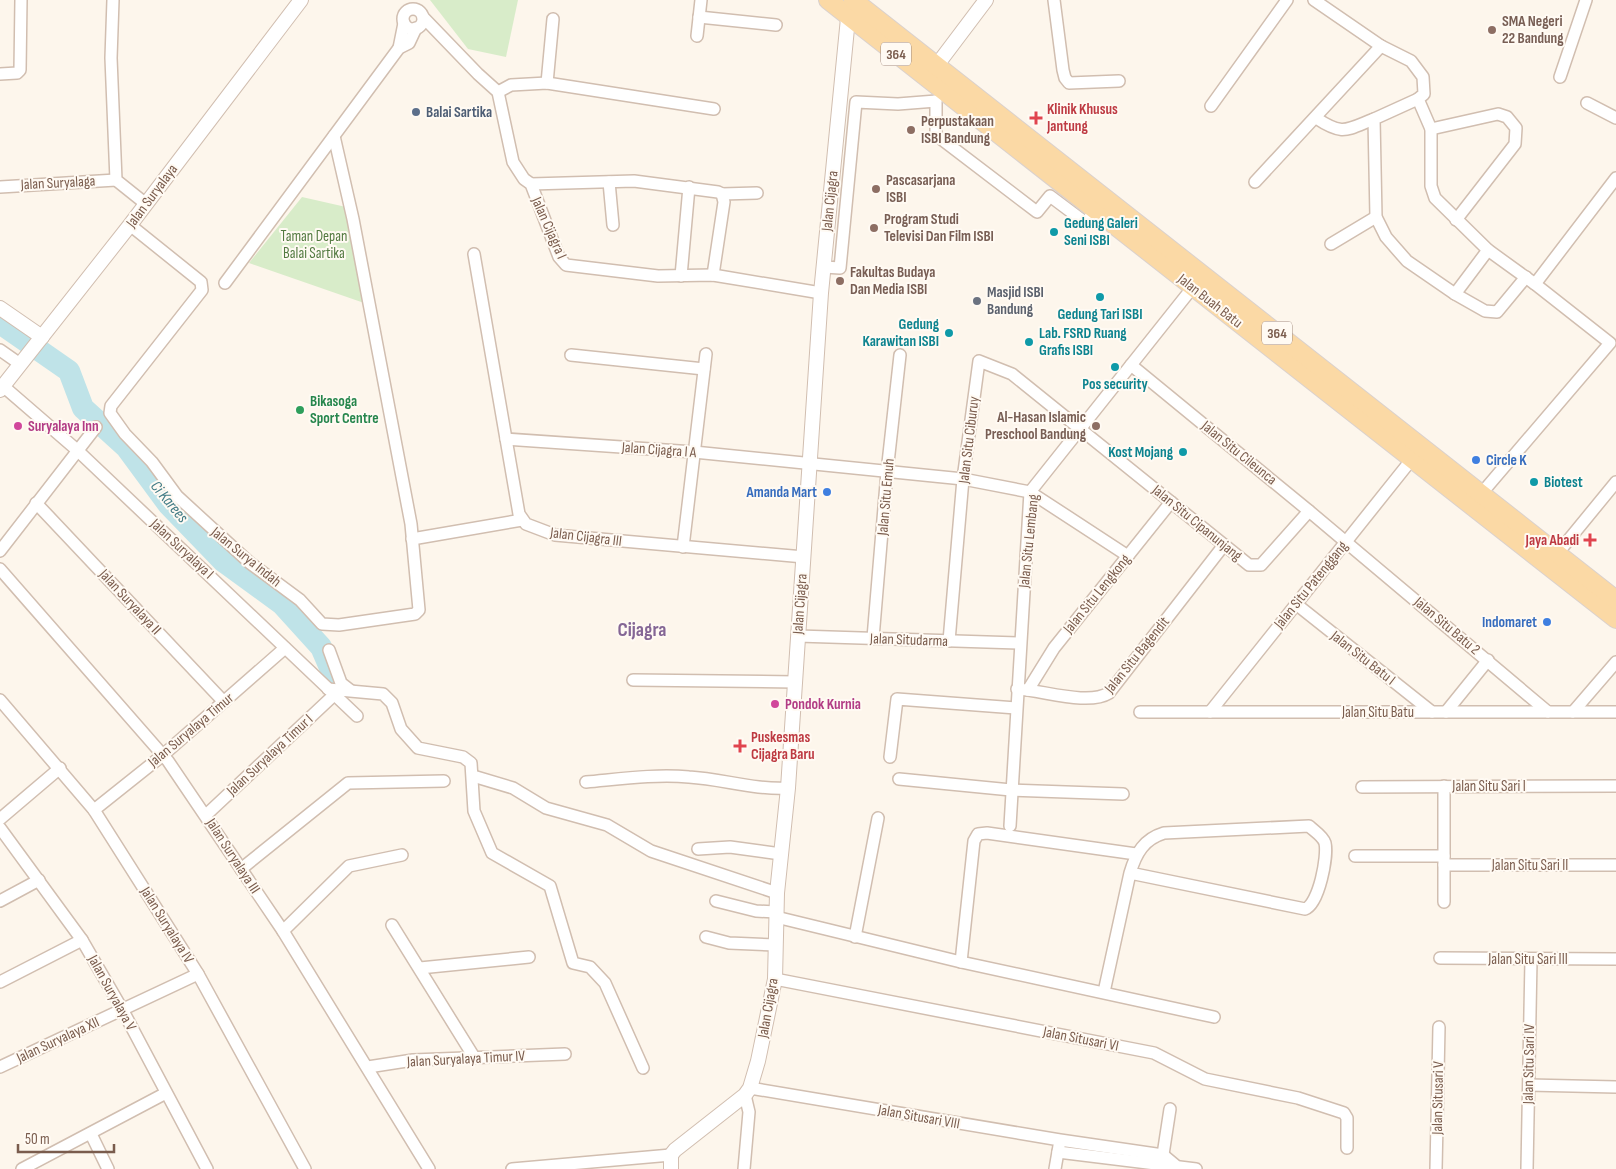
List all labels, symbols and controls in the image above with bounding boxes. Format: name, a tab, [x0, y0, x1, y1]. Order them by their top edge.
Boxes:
place label: SMA Negeri 22 Bandung	[1502, 12, 1564, 48]
marker: SMA Negeri 22 Bandung	[1486, 24, 1498, 36]
road number: 364	[881, 42, 911, 66]
place label: Klinik Khusus Jantung	[1046, 100, 1118, 136]
place label: Balai Sartika	[426, 103, 492, 122]
marker: Balai Sartika	[410, 106, 422, 118]
marker: Klinik Khusus Jantung	[1029, 111, 1043, 125]
place label: Perpustakaan ISBI Bandung	[921, 112, 994, 148]
marker: Perpustakaan ISBI Bandung	[905, 124, 917, 136]
street label: Jalan Suryalaya	[121, 160, 182, 232]
street label: Jalan Cijagra	[817, 170, 843, 233]
place label: Pascasarjana ISBI	[886, 171, 955, 207]
street label: Jalan Suryalaga	[19, 172, 96, 194]
marker: Pascasarjana ISBI	[870, 183, 882, 195]
street label: Jalan Cijagra I	[526, 193, 571, 262]
place label: Program Studi Televisi Dan Film ISBI	[884, 210, 994, 246]
place label: Gedung Galeri Seni ISBI	[1064, 214, 1138, 250]
marker: Program Studi Televisi Dan Film ISBI	[868, 222, 880, 234]
marker: Gedung Galeri Seni ISBI	[1048, 226, 1060, 238]
park label: Taman Depan Balai Sartika	[281, 227, 347, 263]
place label: Fakultas Budaya Dan Media ISBI	[850, 263, 935, 299]
street label: Jalan Buah Batu	[1173, 269, 1246, 332]
marker: Fakultas Budaya Dan Media ISBI	[834, 275, 846, 287]
place label: Masjid ISBI Bandung	[987, 283, 1044, 319]
marker: Gedung Tari ISBI	[1094, 291, 1106, 303]
marker: Masjid ISBI Bandung	[971, 295, 983, 307]
place label: Gedung Tari ISBI	[1057, 305, 1143, 324]
place label: Gedung Karawitan ISBI	[862, 315, 940, 351]
road number: 364	[1262, 322, 1292, 344]
place label: Lab. FSRD Ruang Grafis ISBI	[1039, 324, 1127, 360]
marker: Gedung Karawitan ISBI	[943, 327, 955, 339]
marker: Lab. FSRD Ruang Grafis ISBI	[1023, 336, 1035, 348]
marker: Pos security	[1109, 361, 1121, 373]
place label: Pos security	[1082, 375, 1149, 394]
place label: Bikasoga Sport Centre	[310, 392, 379, 428]
street label: Jalan Situ Ciburuy	[954, 395, 984, 486]
marker: Bikasoga Sport Centre	[294, 404, 306, 416]
place label: Al-Hasan Islamic Preschool Bandung	[985, 408, 1087, 444]
street label: Jalan Situ Cileunca	[1197, 416, 1281, 489]
place label: Suryalaya Inn	[28, 417, 99, 436]
marker: Suryalaya Inn	[12, 420, 24, 432]
marker: Al-Hasan Islamic Preschool Bandung	[1090, 420, 1102, 432]
street label: Jalan Cijagra I A	[620, 438, 698, 462]
place label: Kost Mojang	[1108, 443, 1174, 462]
marker: Kost Mojang	[1177, 446, 1189, 458]
place label: Circle K	[1486, 451, 1527, 470]
marker: Circle K	[1470, 454, 1482, 466]
street label: Jalan Situ Emuh	[873, 458, 899, 537]
place label: Biotest	[1544, 473, 1583, 492]
marker: Biotest	[1528, 476, 1540, 488]
water label: Ci Karees	[146, 477, 192, 527]
street label: Jalan Situ Cipanunjang	[1147, 480, 1246, 565]
place label: Amanda Mart	[745, 483, 817, 502]
marker: Amanda Mart	[821, 486, 833, 498]
street label: Jalan Situ Lembang	[1015, 493, 1043, 590]
street label: Jalan Suryalaya I	[146, 514, 218, 583]
street label: Jalan Surya Indah	[206, 522, 285, 591]
street label: Jalan Cijagra III	[548, 523, 623, 551]
place label: Jaya Abadi	[1525, 531, 1579, 550]
marker: Jaya Abadi	[1583, 533, 1597, 547]
street label: Jalan Situ Patenggang	[1269, 537, 1352, 634]
street label: Jalan Situ Lengkong	[1059, 550, 1135, 638]
street label: Jalan Suryalaya II	[94, 564, 165, 639]
street label: Jalan Cijagra	[788, 573, 812, 636]
street label: Jalan Situ Batu 2	[1409, 592, 1484, 659]
street label: Jalan Situ Bagendit	[1100, 612, 1174, 698]
place label: Indomaret	[1482, 613, 1537, 632]
marker: Indomaret	[1541, 616, 1553, 628]
district label: Cijagra	[617, 618, 667, 642]
street label: Jalan Situ Batu I	[1326, 626, 1399, 689]
street label: Jalan Situdarma	[869, 629, 949, 651]
street label: Jalan Suryalaya Timur	[144, 688, 238, 772]
place label: Pondok Kurnia	[785, 695, 861, 714]
marker: Pondok Kurnia	[769, 698, 781, 710]
street label: Jalan Situ Batu	[1341, 703, 1414, 722]
street label: Jalan Suryalaya Timur I	[222, 710, 317, 801]
place label: Puskesmas Cijagra Baru	[751, 728, 815, 764]
marker: Puskesmas Cijagra Baru	[733, 739, 747, 753]
street label: Jalan Situ Sari I	[1451, 777, 1526, 796]
street label: Jalan Suryalaya III	[201, 814, 264, 897]
street label: Jalan Situ Sari II	[1491, 856, 1568, 875]
street label: Jalan Suryalaya IV	[135, 882, 198, 967]
street label: Jalan Situ Sari III	[1487, 950, 1568, 969]
street label: Jalan Suryalaya V	[83, 951, 141, 1034]
street label: Jalan Cijagra	[753, 976, 783, 1040]
street label: Jalan Suryalaya XII	[13, 1013, 102, 1068]
street label: Jalan Situsari VI	[1041, 1022, 1120, 1056]
street label: Jalan Situ Sari IV	[1519, 1024, 1539, 1105]
street label: Jalan Suryalaya Timur IV	[406, 1046, 526, 1072]
street label: Jalan Situsari V	[1428, 1061, 1448, 1136]
street label: Jalan Situsari VIII	[876, 1100, 961, 1134]
scale bar	[18, 1122, 114, 1154]
text: 50 m	[25, 1130, 50, 1149]

